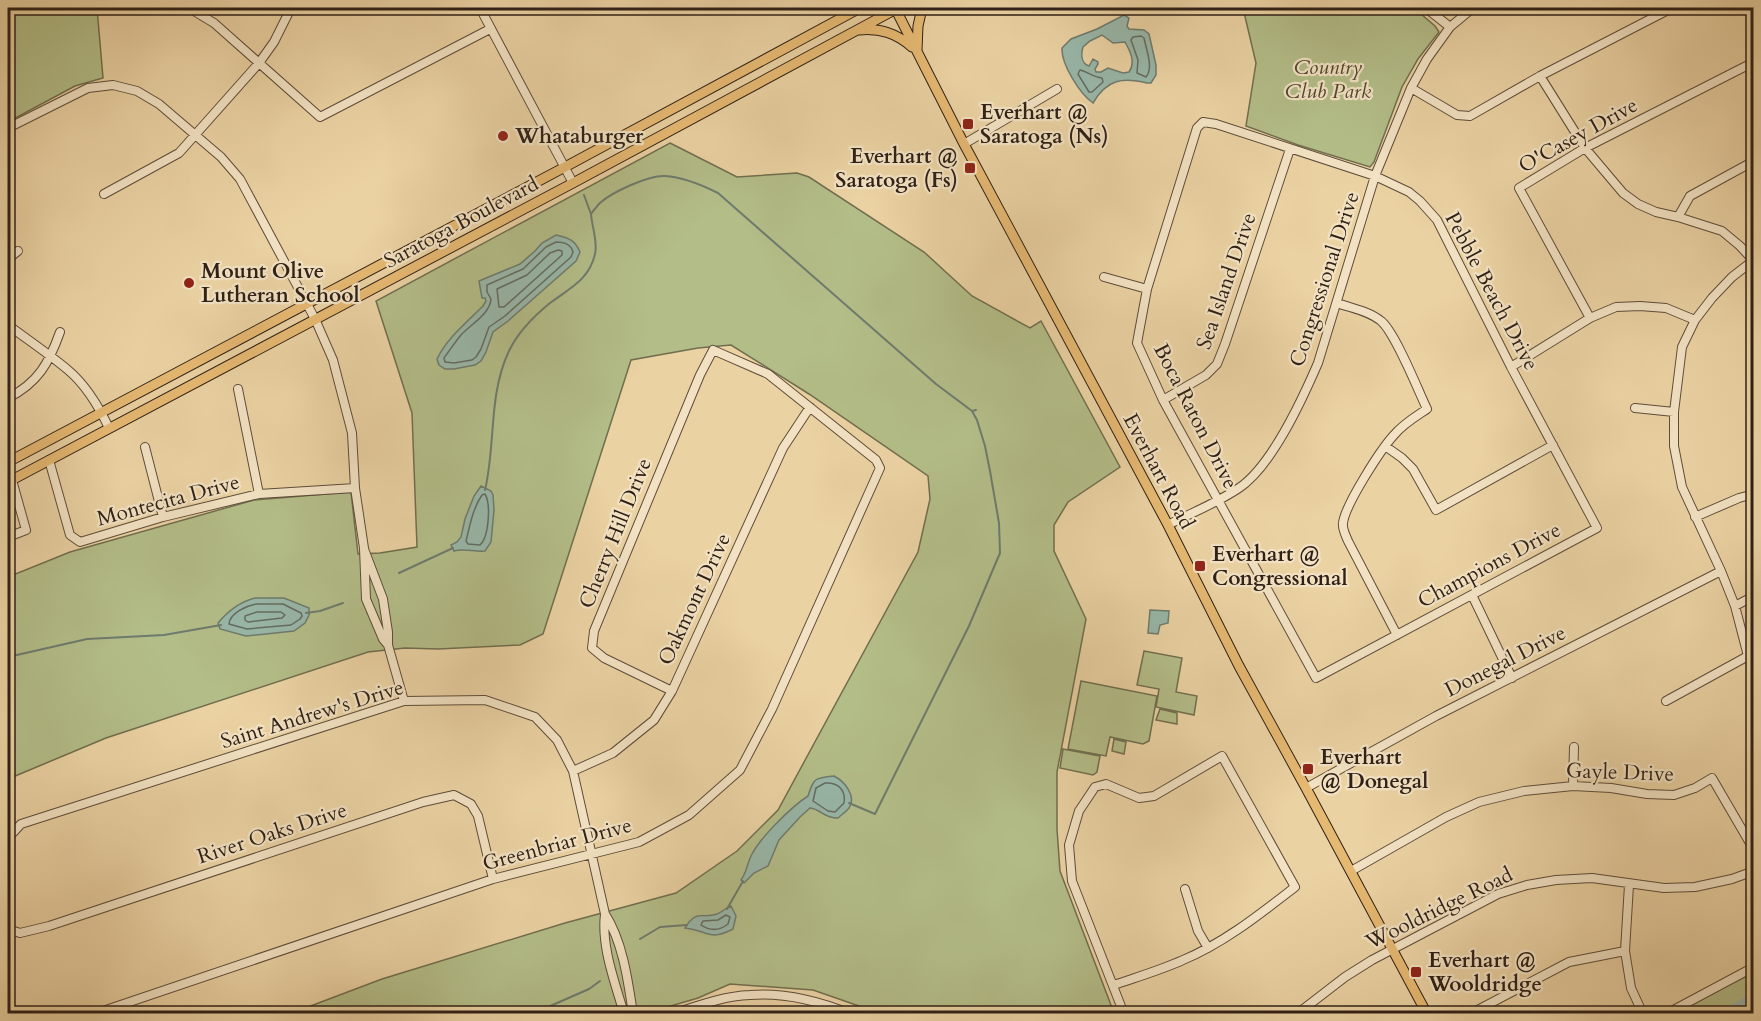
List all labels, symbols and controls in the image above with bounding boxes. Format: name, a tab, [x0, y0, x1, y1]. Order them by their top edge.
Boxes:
park label: Country Club Park	[1285, 53, 1372, 106]
street label: O'Casey Drive	[1513, 91, 1643, 180]
place label: Everhart @ Saratoga (Ns)	[980, 98, 1109, 151]
marker: Everhart @ Saratoga (Ns)	[961, 117, 975, 131]
place label: Whataburger	[514, 122, 644, 151]
marker: Whataburger	[496, 129, 510, 143]
place label: Everhart @ Saratoga (Fs)	[835, 142, 958, 195]
marker: Everhart @ Saratoga (Fs)	[963, 161, 977, 175]
street label: Saratoga Boulevard	[379, 169, 544, 275]
street label: Congressional Drive	[1283, 188, 1366, 370]
street label: Pebble Beach Drive	[1438, 207, 1546, 375]
street label: Sea Island Drive	[1189, 209, 1263, 353]
place label: Mount Olive Lutheran School	[201, 257, 360, 310]
marker: Mount Olive Lutheran School	[182, 276, 196, 290]
street label: Boca Raton Drive	[1146, 338, 1245, 494]
street label: Everhart Road	[1116, 408, 1201, 534]
street label: Cherry Hill Drive	[572, 454, 659, 613]
street label: Montecita Drive	[93, 467, 243, 533]
street label: Champions Drive	[1413, 515, 1566, 615]
street label: Oakmont Drive	[651, 528, 738, 670]
place label: Everhart @ Congressional	[1212, 540, 1348, 593]
marker: Everhart @ Congressional	[1193, 559, 1207, 573]
street label: Donegal Drive	[1440, 618, 1571, 704]
street label: Saint Andrew's Drive	[217, 673, 407, 756]
place label: Everhart @ Donegal	[1320, 743, 1428, 796]
street label: Gayle Drive	[1565, 756, 1675, 789]
marker: Everhart @ Donegal	[1301, 762, 1315, 776]
street label: River Oaks Drive	[194, 796, 351, 871]
street label: Greenbriar Drive	[479, 811, 635, 878]
street label: Wooldridge Road	[1360, 860, 1518, 957]
place label: Everhart @ Wooldridge	[1427, 946, 1542, 999]
marker: Everhart @ Wooldridge	[1409, 965, 1423, 979]

